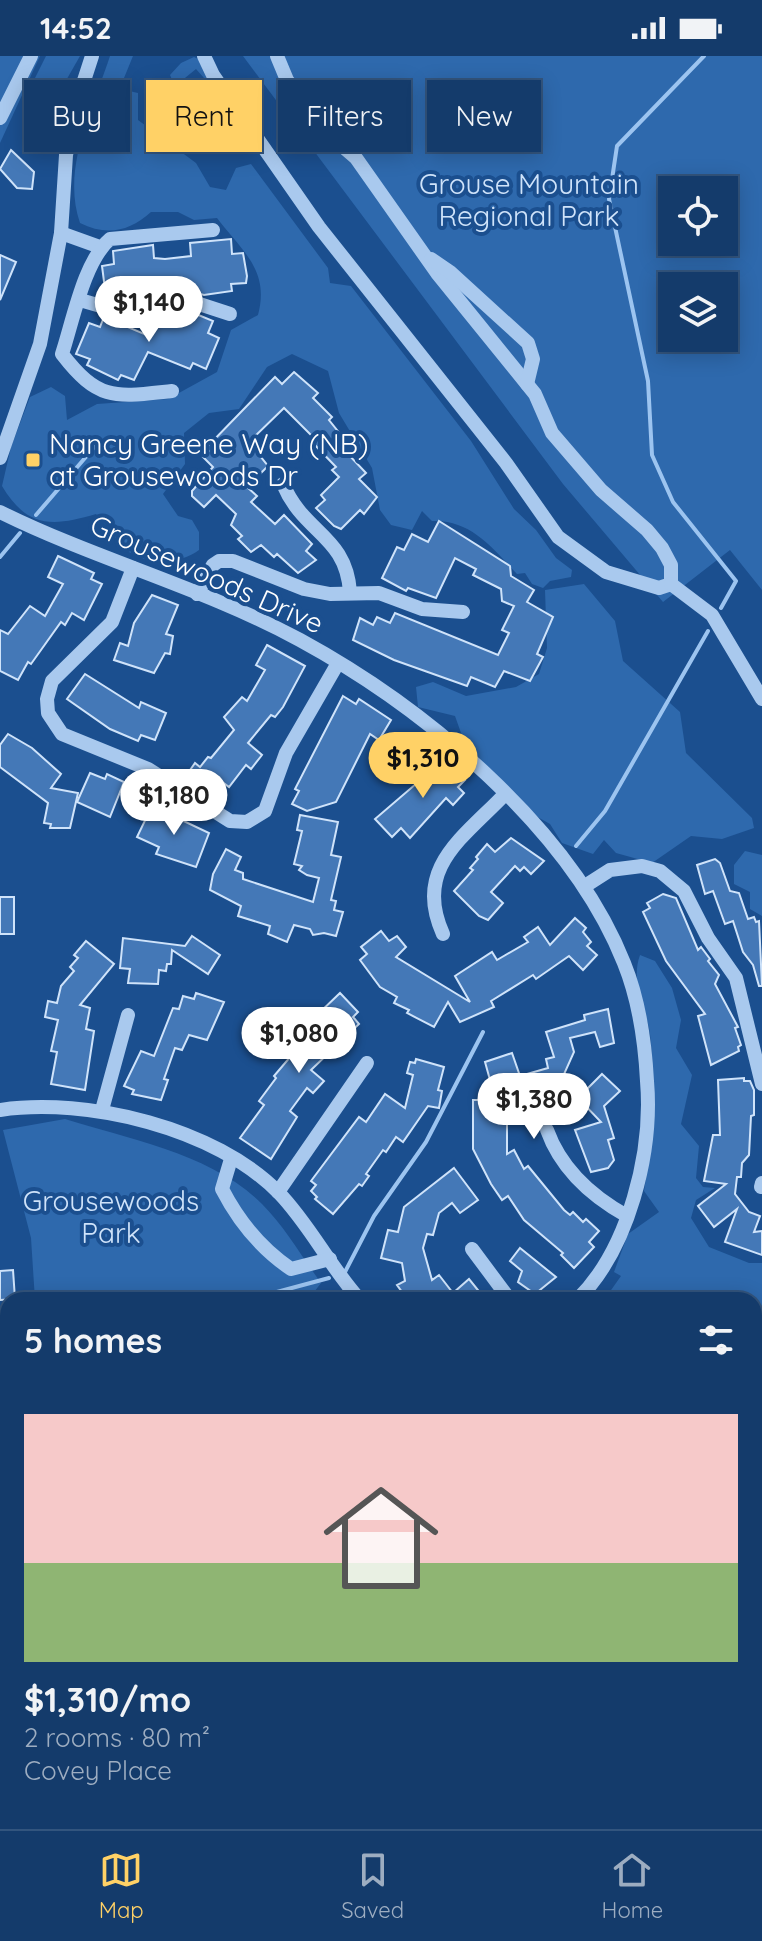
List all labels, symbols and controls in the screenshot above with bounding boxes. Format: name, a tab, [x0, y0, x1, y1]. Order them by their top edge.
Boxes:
text: 14:52	[40, 9, 112, 47]
chip: Buy	[24, 80, 130, 152]
chip: Rent	[146, 80, 262, 152]
chip: Filters	[278, 80, 411, 152]
chip: New	[427, 80, 541, 152]
park label: Grouse Mountain Regional Park	[419, 166, 639, 233]
map controls	[658, 176, 738, 352]
button: locate	[658, 176, 738, 256]
button: layers	[658, 272, 738, 352]
pin: $1,140	[84, 276, 214, 344]
text: $1,140	[113, 285, 185, 318]
place label: Nancy Greene Way (NB) at Grousewoods Dr	[49, 426, 368, 493]
marker: Nancy Greene Way (NB) at Grousewoods Dr	[24, 451, 42, 469]
street label: Grousewoods Drive	[85, 506, 329, 641]
pin: $1,310	[358, 732, 488, 800]
text: $1,310	[387, 741, 459, 774]
pin: $1,180	[109, 769, 239, 837]
text: $1,180	[138, 778, 210, 811]
pin: $1,080	[234, 1007, 364, 1075]
text: $1,080	[260, 1016, 338, 1049]
pin: $1,380	[469, 1073, 599, 1141]
text: $1,380	[496, 1082, 572, 1115]
park label: Grousewoods Park	[23, 1183, 199, 1250]
icon: filters	[694, 1318, 738, 1362]
text: 5 homes	[24, 1319, 162, 1362]
icon: home	[309, 1466, 453, 1610]
text: $1,310/mo	[24, 1678, 191, 1721]
text: 2 rooms · 80 m²	[24, 1721, 210, 1754]
text: Covey Place	[24, 1754, 172, 1787]
tab: Map	[99, 1848, 144, 1924]
tab: Saved	[341, 1848, 404, 1924]
tab: Home	[602, 1848, 663, 1924]

